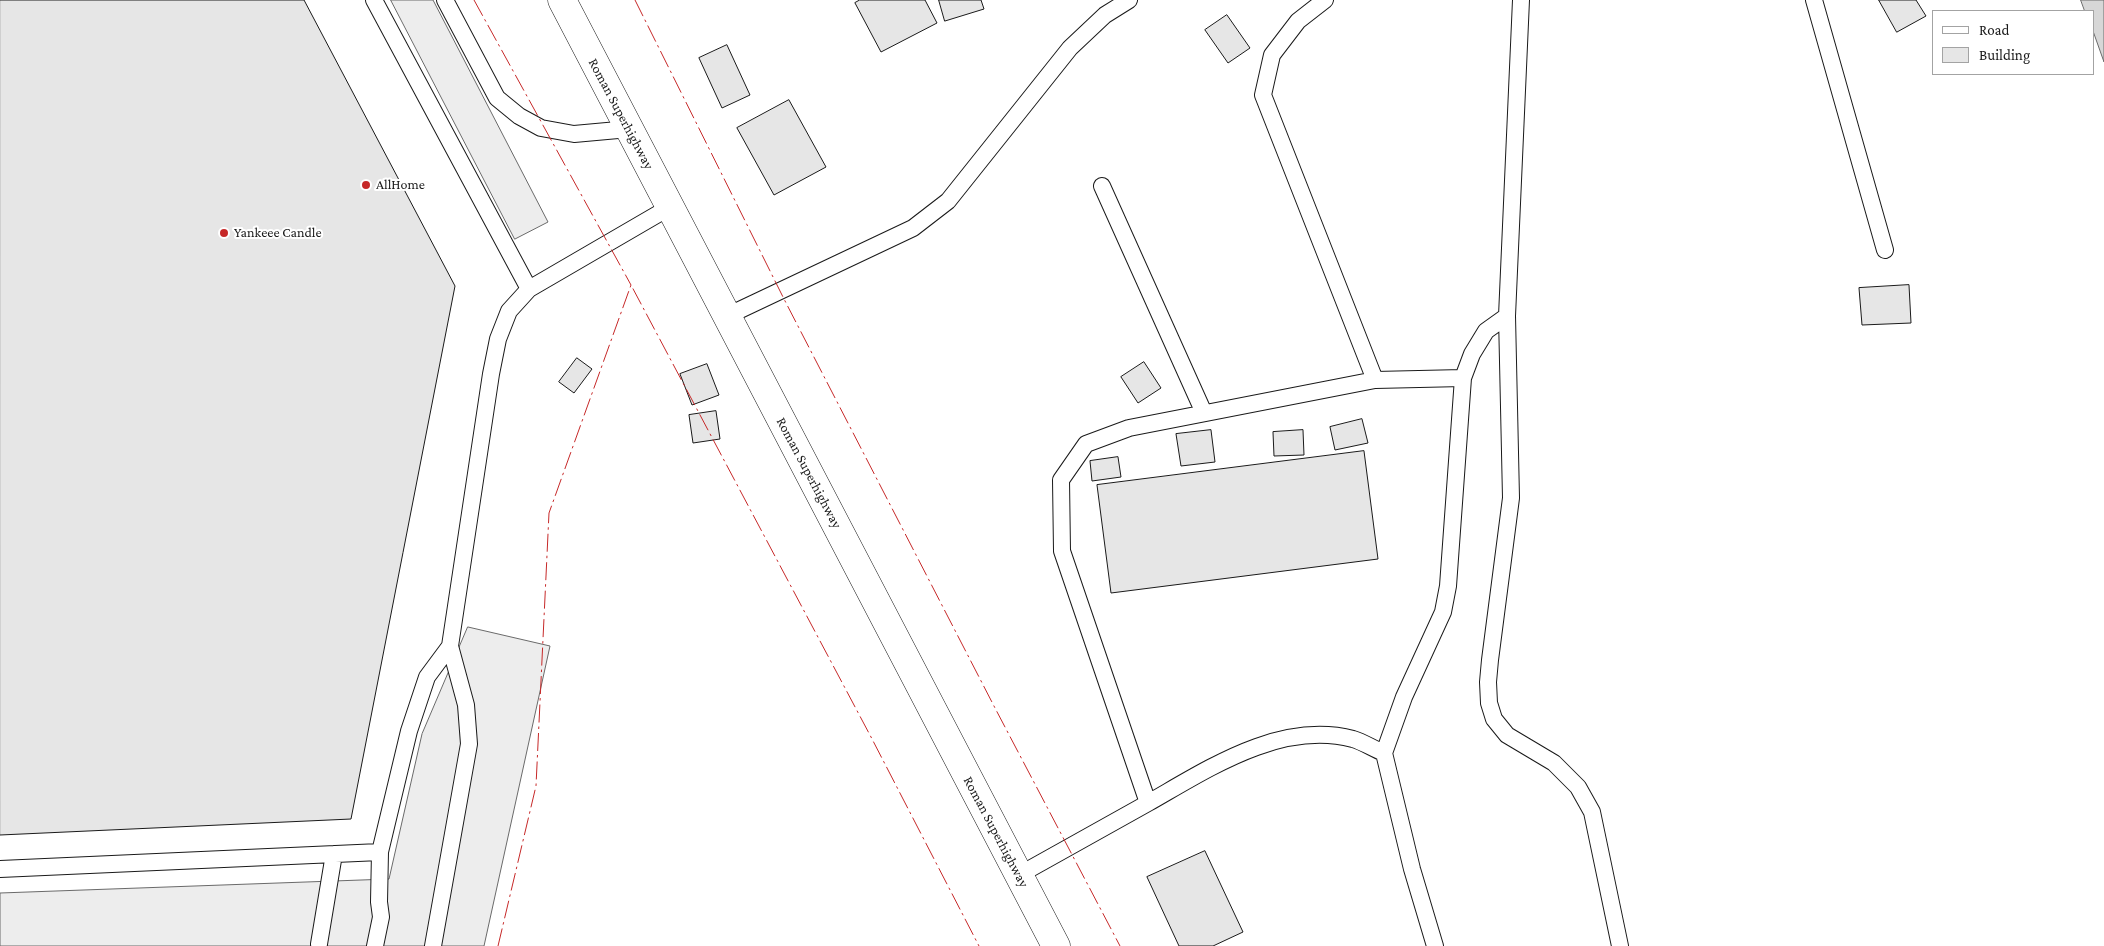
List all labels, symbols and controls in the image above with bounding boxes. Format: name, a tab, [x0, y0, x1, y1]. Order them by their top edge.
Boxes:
legend	[1932, 10, 2094, 75]
text: Road	[1979, 22, 2009, 38]
text: Building	[1979, 47, 2030, 63]
street label: Roman Superhighway	[585, 56, 657, 172]
place label: AllHome	[376, 177, 425, 193]
marker: AllHome	[360, 179, 372, 191]
place label: Yankeee Candle	[234, 225, 322, 241]
marker: Yankeee Candle	[218, 227, 230, 239]
street label: Roman Superhighway	[773, 415, 845, 531]
street label: Roman Superhighway	[960, 774, 1032, 890]

